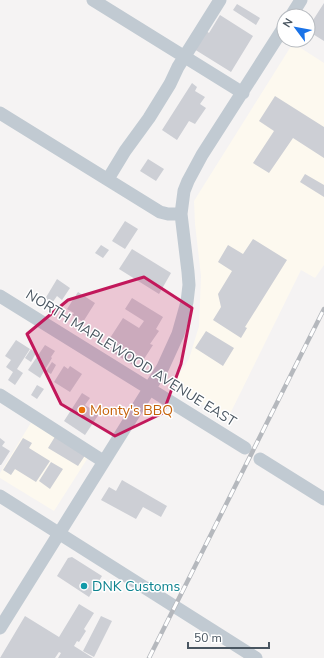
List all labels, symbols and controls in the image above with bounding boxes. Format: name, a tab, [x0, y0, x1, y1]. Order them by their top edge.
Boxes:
north arrow	[276, 8, 316, 48]
text: N	[279, 15, 296, 30]
street label: NORTH MAPLEWOOD AVENUE EAST	[22, 285, 240, 431]
place label: Monty's BBQ	[90, 401, 173, 420]
marker: Monty's BBQ	[77, 405, 87, 415]
place label: DNK Customs	[92, 577, 180, 596]
marker: DNK Customs	[79, 581, 89, 591]
scale bar	[188, 624, 269, 650]
text: 50 m	[194, 630, 222, 646]

